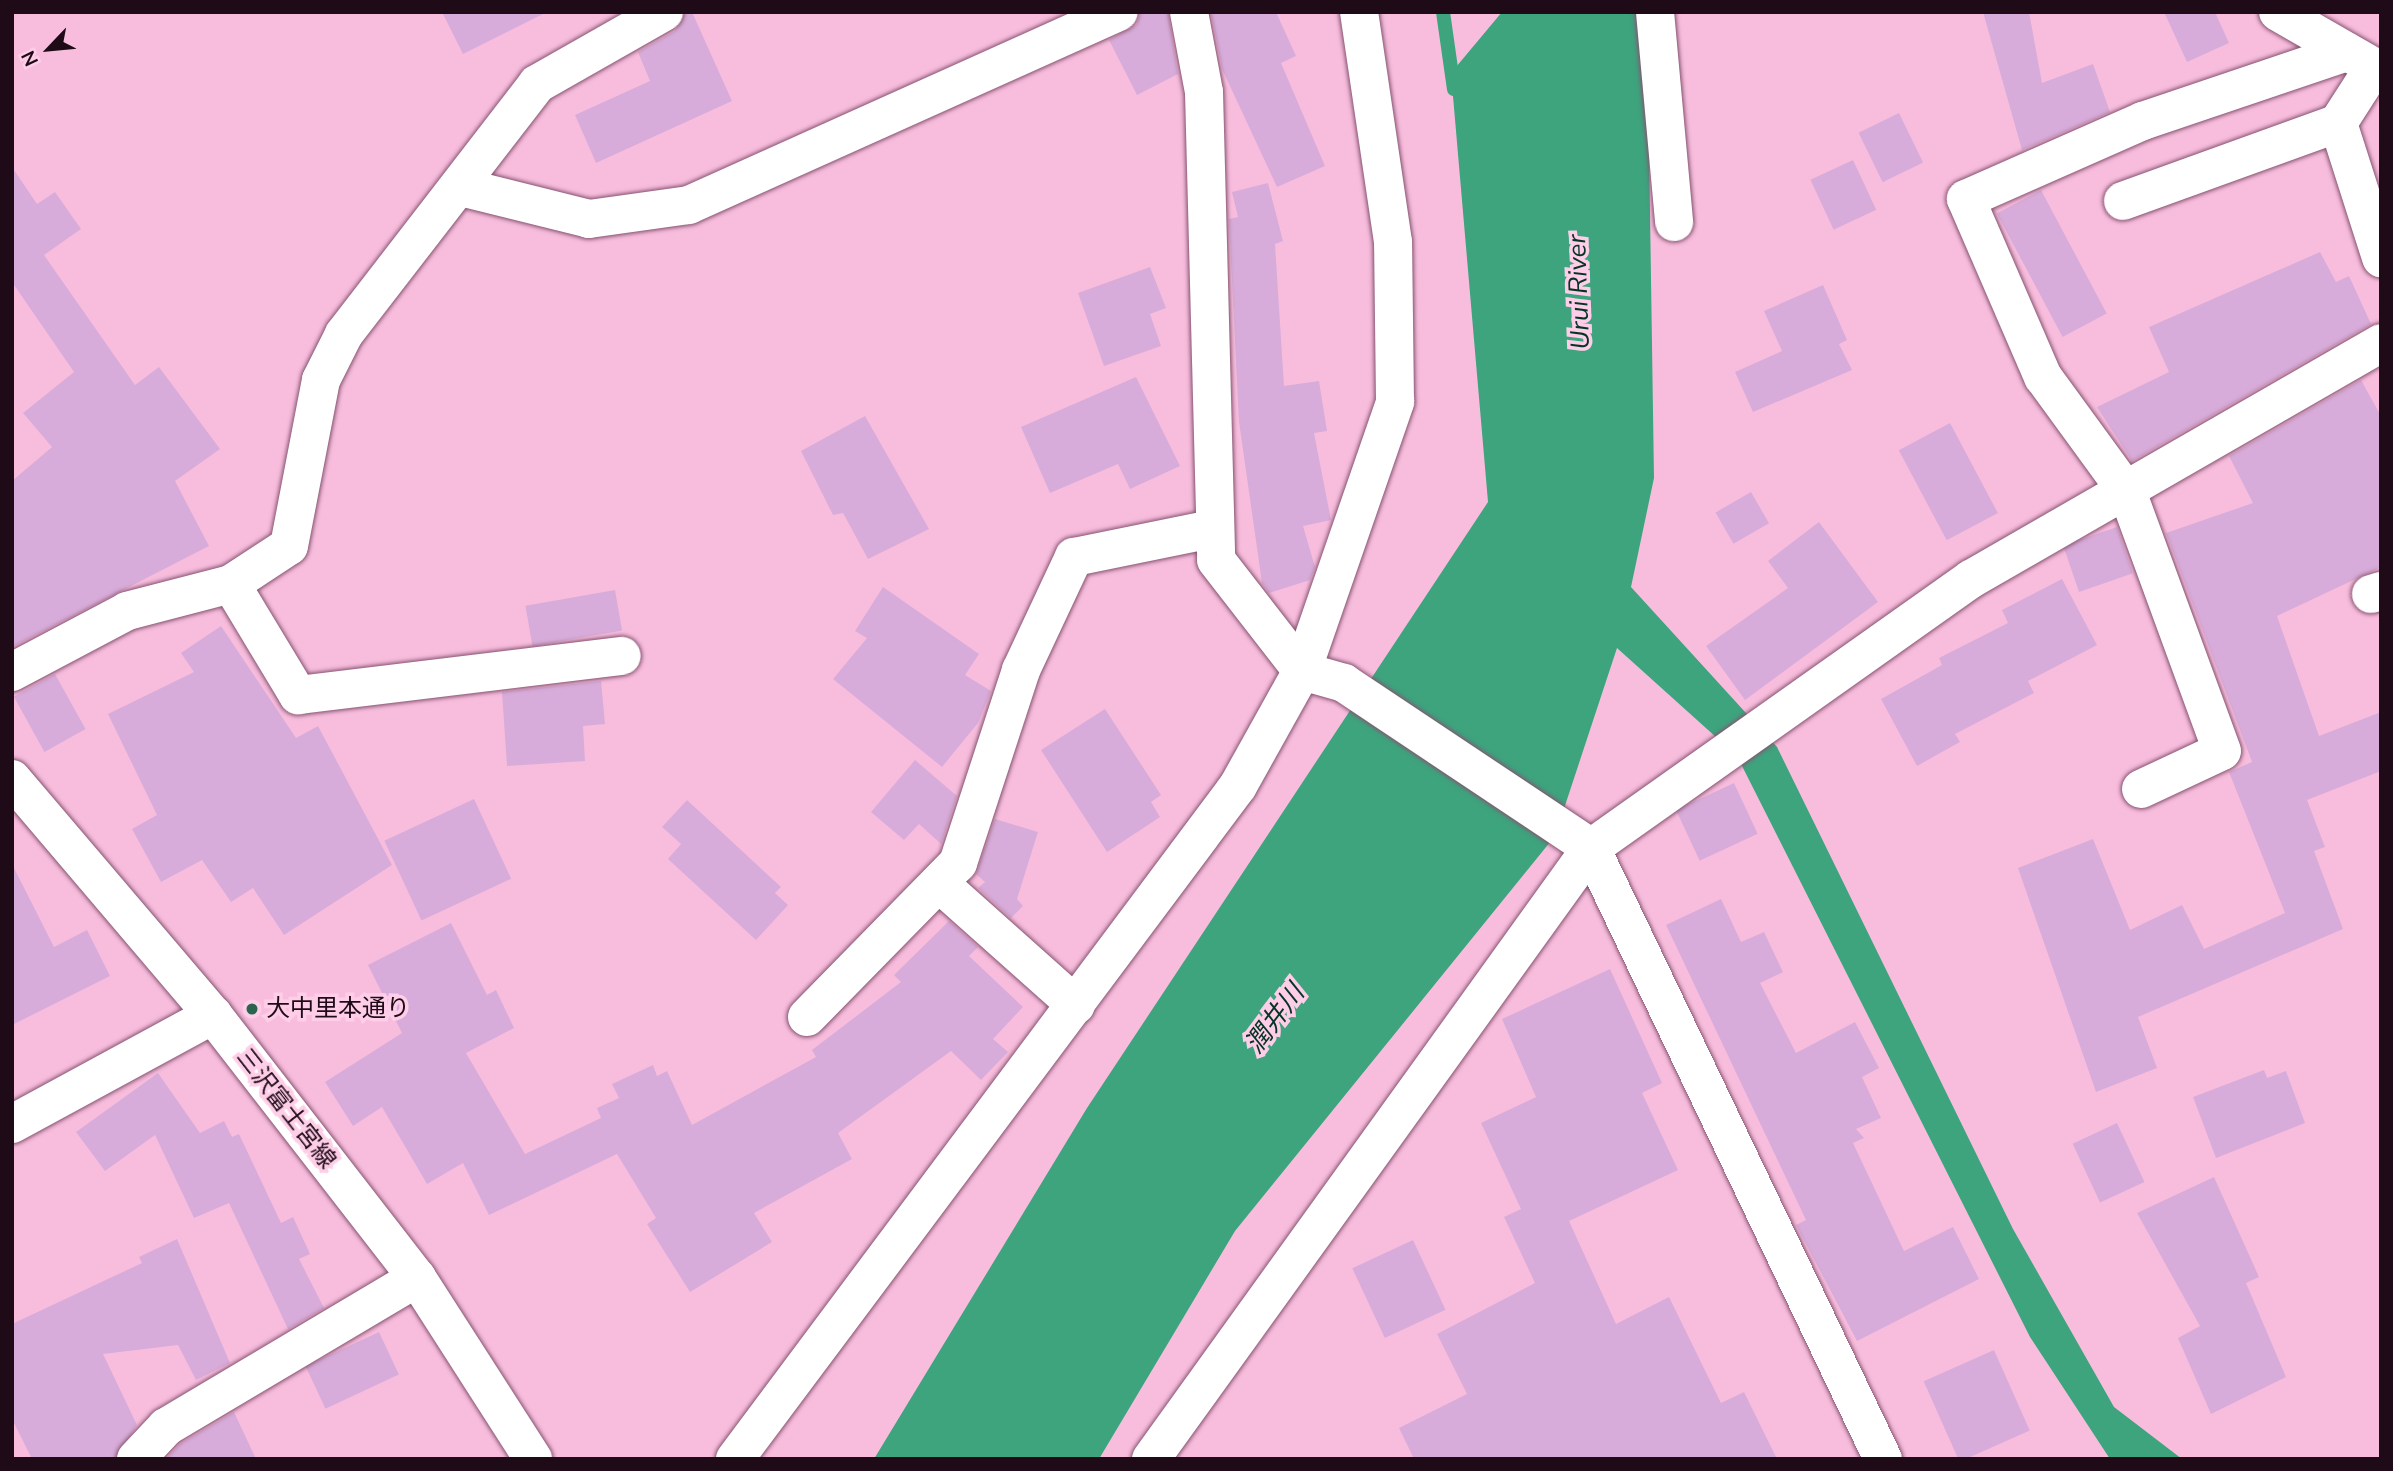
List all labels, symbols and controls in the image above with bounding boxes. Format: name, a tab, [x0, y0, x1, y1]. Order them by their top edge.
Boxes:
north arrow	[14, 14, 84, 84]
text: N	[15, 46, 45, 70]
water label: Urui River	[1561, 234, 1597, 350]
water label: 潤井川	[1239, 978, 1311, 1060]
place label: 大中里本通り	[266, 995, 410, 1023]
marker: 大中里本通り	[244, 1001, 260, 1017]
street label: 三沢富士宮線	[230, 1043, 342, 1175]

